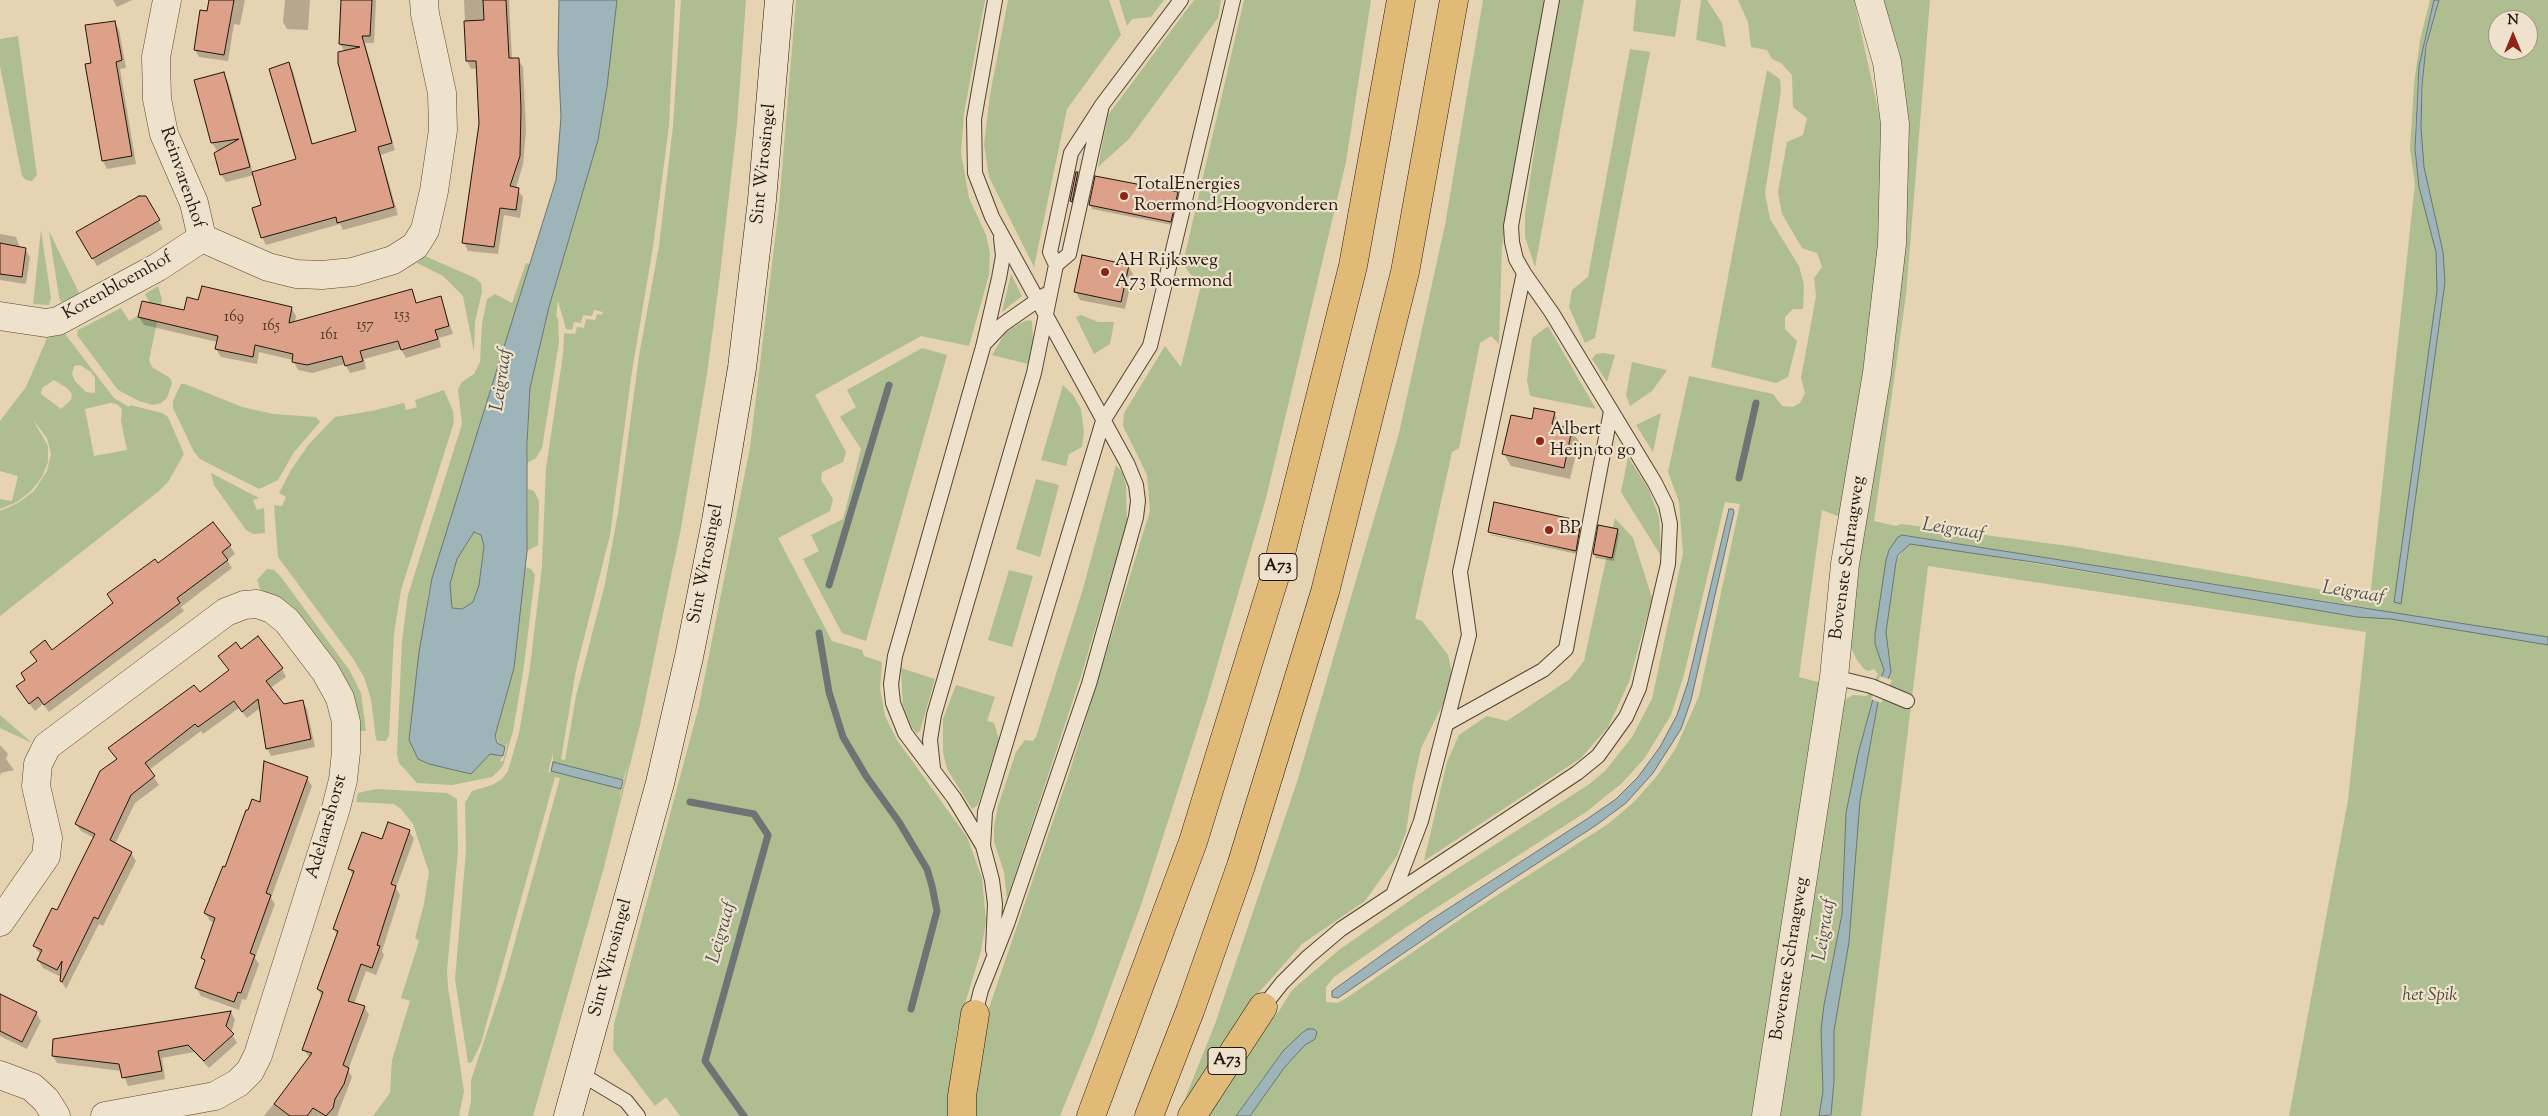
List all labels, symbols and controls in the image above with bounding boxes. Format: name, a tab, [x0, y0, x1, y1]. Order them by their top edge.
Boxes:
north arrow	[2488, 10, 2538, 60]
text: N	[2507, 11, 2519, 31]
street label: Sint Wirosingel	[748, 102, 782, 226]
street label: Reinvarenhof	[154, 125, 208, 231]
place label: TotalEnergies Roermond-Hoogvonderen	[1134, 175, 1339, 218]
marker: TotalEnergies Roermond-Hoogvonderen	[1118, 190, 1130, 202]
street label: Korenbloemhof	[59, 248, 177, 326]
place label: AH Rijksweg A73 Roermond	[1115, 251, 1232, 294]
marker: AH Rijksweg A73 Roermond	[1099, 266, 1111, 278]
house number: 153	[394, 307, 410, 325]
house number: 169	[224, 309, 244, 327]
house number: 157	[356, 317, 374, 335]
house number: 165	[262, 318, 280, 336]
house number: 161	[320, 327, 338, 345]
water label: Leigraaf	[487, 347, 519, 413]
place label: Albert Heijn to go	[1550, 420, 1636, 462]
marker: Albert Heijn to go	[1534, 435, 1546, 447]
street label: Bovenste Schraagweg	[1827, 475, 1871, 641]
street label: Sint Wirosingel	[685, 502, 729, 626]
water label: Leigraaf	[1920, 515, 1986, 547]
place label: BP	[1559, 519, 1580, 541]
marker: BP	[1543, 524, 1555, 536]
road number: A73	[1259, 554, 1297, 580]
water label: Leigraaf	[2320, 578, 2386, 610]
street label: Adelaarshorst	[303, 772, 353, 882]
street label: Bovenste Schraagweg	[1767, 876, 1815, 1042]
street label: Sint Wirosingel	[586, 897, 638, 1019]
water label: Leigraaf	[1810, 897, 1842, 963]
water label: Leigraaf	[703, 900, 743, 966]
park label: het Spik	[2403, 986, 2457, 1008]
road number: A73	[1208, 1048, 1246, 1074]

